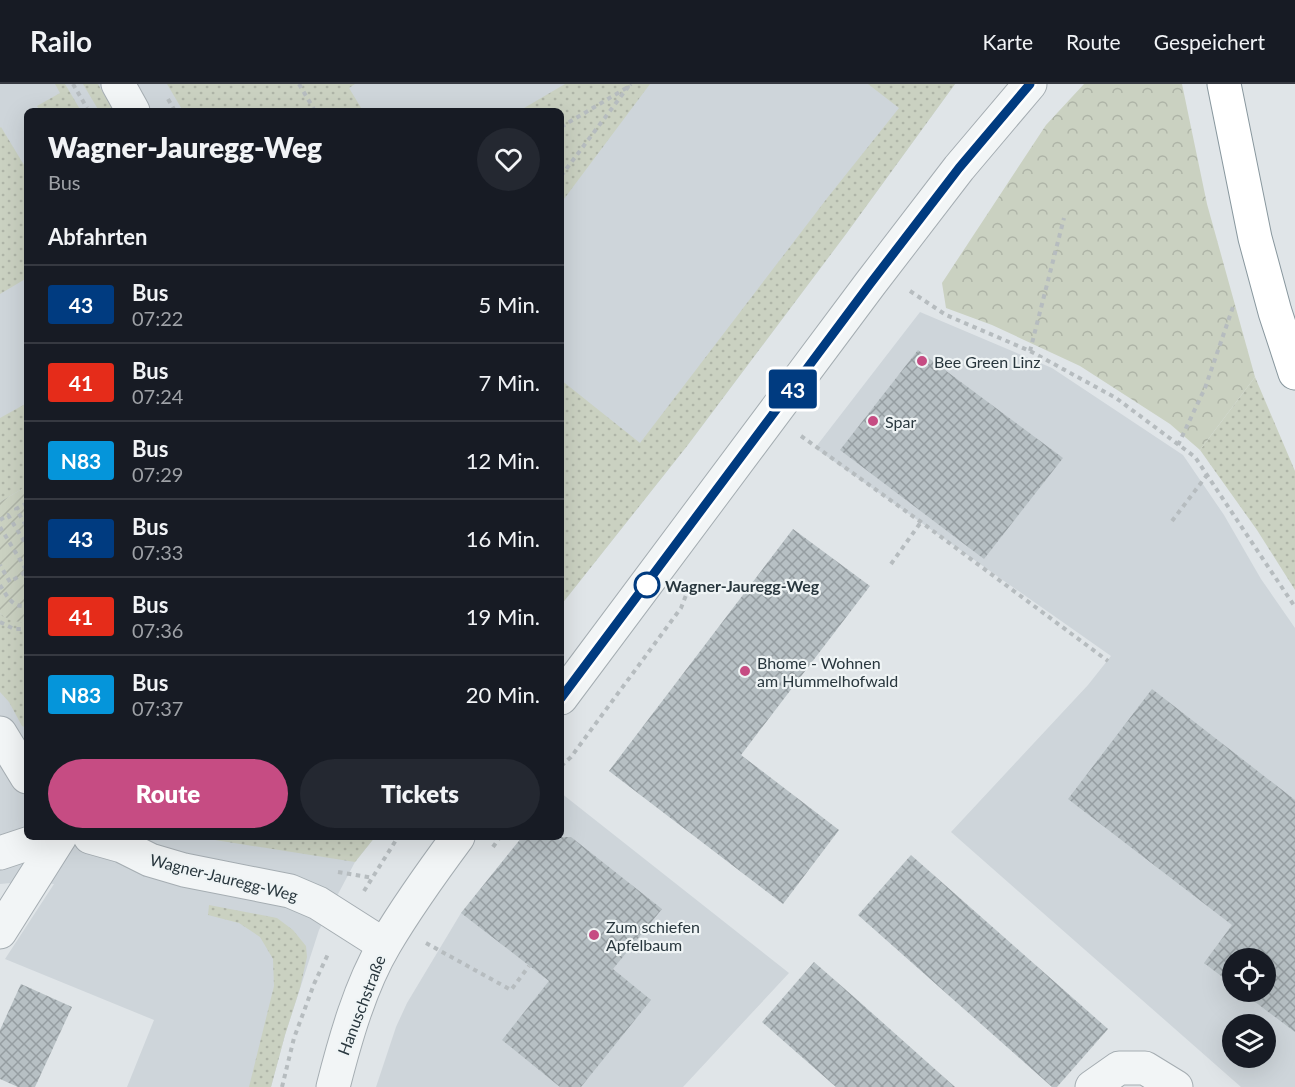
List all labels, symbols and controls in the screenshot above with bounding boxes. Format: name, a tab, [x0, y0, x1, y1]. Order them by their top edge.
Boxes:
text: Railo	[30, 24, 92, 58]
text: Karte	[983, 29, 1033, 54]
text: Route	[1066, 29, 1121, 54]
text: Gespeichert	[1154, 29, 1265, 54]
button: heart	[477, 128, 540, 191]
text: Wagner-Jauregg-Weg	[48, 130, 322, 164]
text: Bus	[48, 170, 81, 194]
text: Abfahrten	[48, 223, 147, 250]
text: Bus	[132, 279, 168, 306]
text: 5 Min.	[479, 291, 540, 318]
text: 43	[69, 292, 93, 317]
text: 07:22	[132, 306, 183, 330]
place label: Bee Green Linz	[934, 352, 1040, 371]
marker: Bee Green Linz	[915, 354, 929, 368]
text: Bus	[132, 357, 168, 384]
text: 7 Min.	[479, 369, 540, 396]
text: 41	[69, 370, 93, 395]
line badge: 43	[766, 370, 820, 408]
text: 43	[781, 377, 805, 402]
text: 07:24	[132, 384, 183, 408]
place label: Spar	[885, 412, 916, 431]
marker: Spar	[866, 414, 880, 428]
text: Bus	[132, 435, 168, 462]
text: 12 Min.	[466, 447, 540, 474]
text: N83	[61, 448, 101, 473]
text: 07:29	[132, 462, 183, 486]
text: Bus	[132, 513, 168, 540]
text: 16 Min.	[466, 525, 540, 552]
text: 43	[69, 526, 93, 551]
text: 07:33	[132, 540, 183, 564]
marker: Wagner-Jauregg-Weg	[634, 572, 660, 598]
place label: Wagner-Jauregg-Weg	[665, 576, 820, 595]
text: Bus	[132, 591, 168, 618]
text: 19 Min.	[466, 603, 540, 630]
text: 41	[69, 604, 93, 629]
text: 07:36	[132, 618, 183, 642]
place label: Bhome - Wohnen am Hummelhofwald	[757, 653, 898, 690]
marker: Bhome - Wohnen am Hummelhofwald	[738, 664, 752, 678]
text: Bus	[132, 669, 168, 696]
text: 20 Min.	[466, 681, 540, 708]
text: N83	[61, 682, 101, 707]
text: 07:37	[132, 696, 183, 720]
button: Route	[48, 759, 288, 828]
button: Tickets	[300, 759, 540, 828]
street label: Wagner-Jauregg-Weg	[148, 849, 300, 905]
place label: Zum schiefen Apfelbaum	[606, 917, 700, 954]
marker: Zum schiefen Apfelbaum	[587, 928, 601, 942]
map controls	[1222, 948, 1276, 1068]
button: locate	[1222, 948, 1276, 1002]
street label: Hanuschstraße	[333, 952, 389, 1058]
button: layers	[1222, 1014, 1276, 1068]

